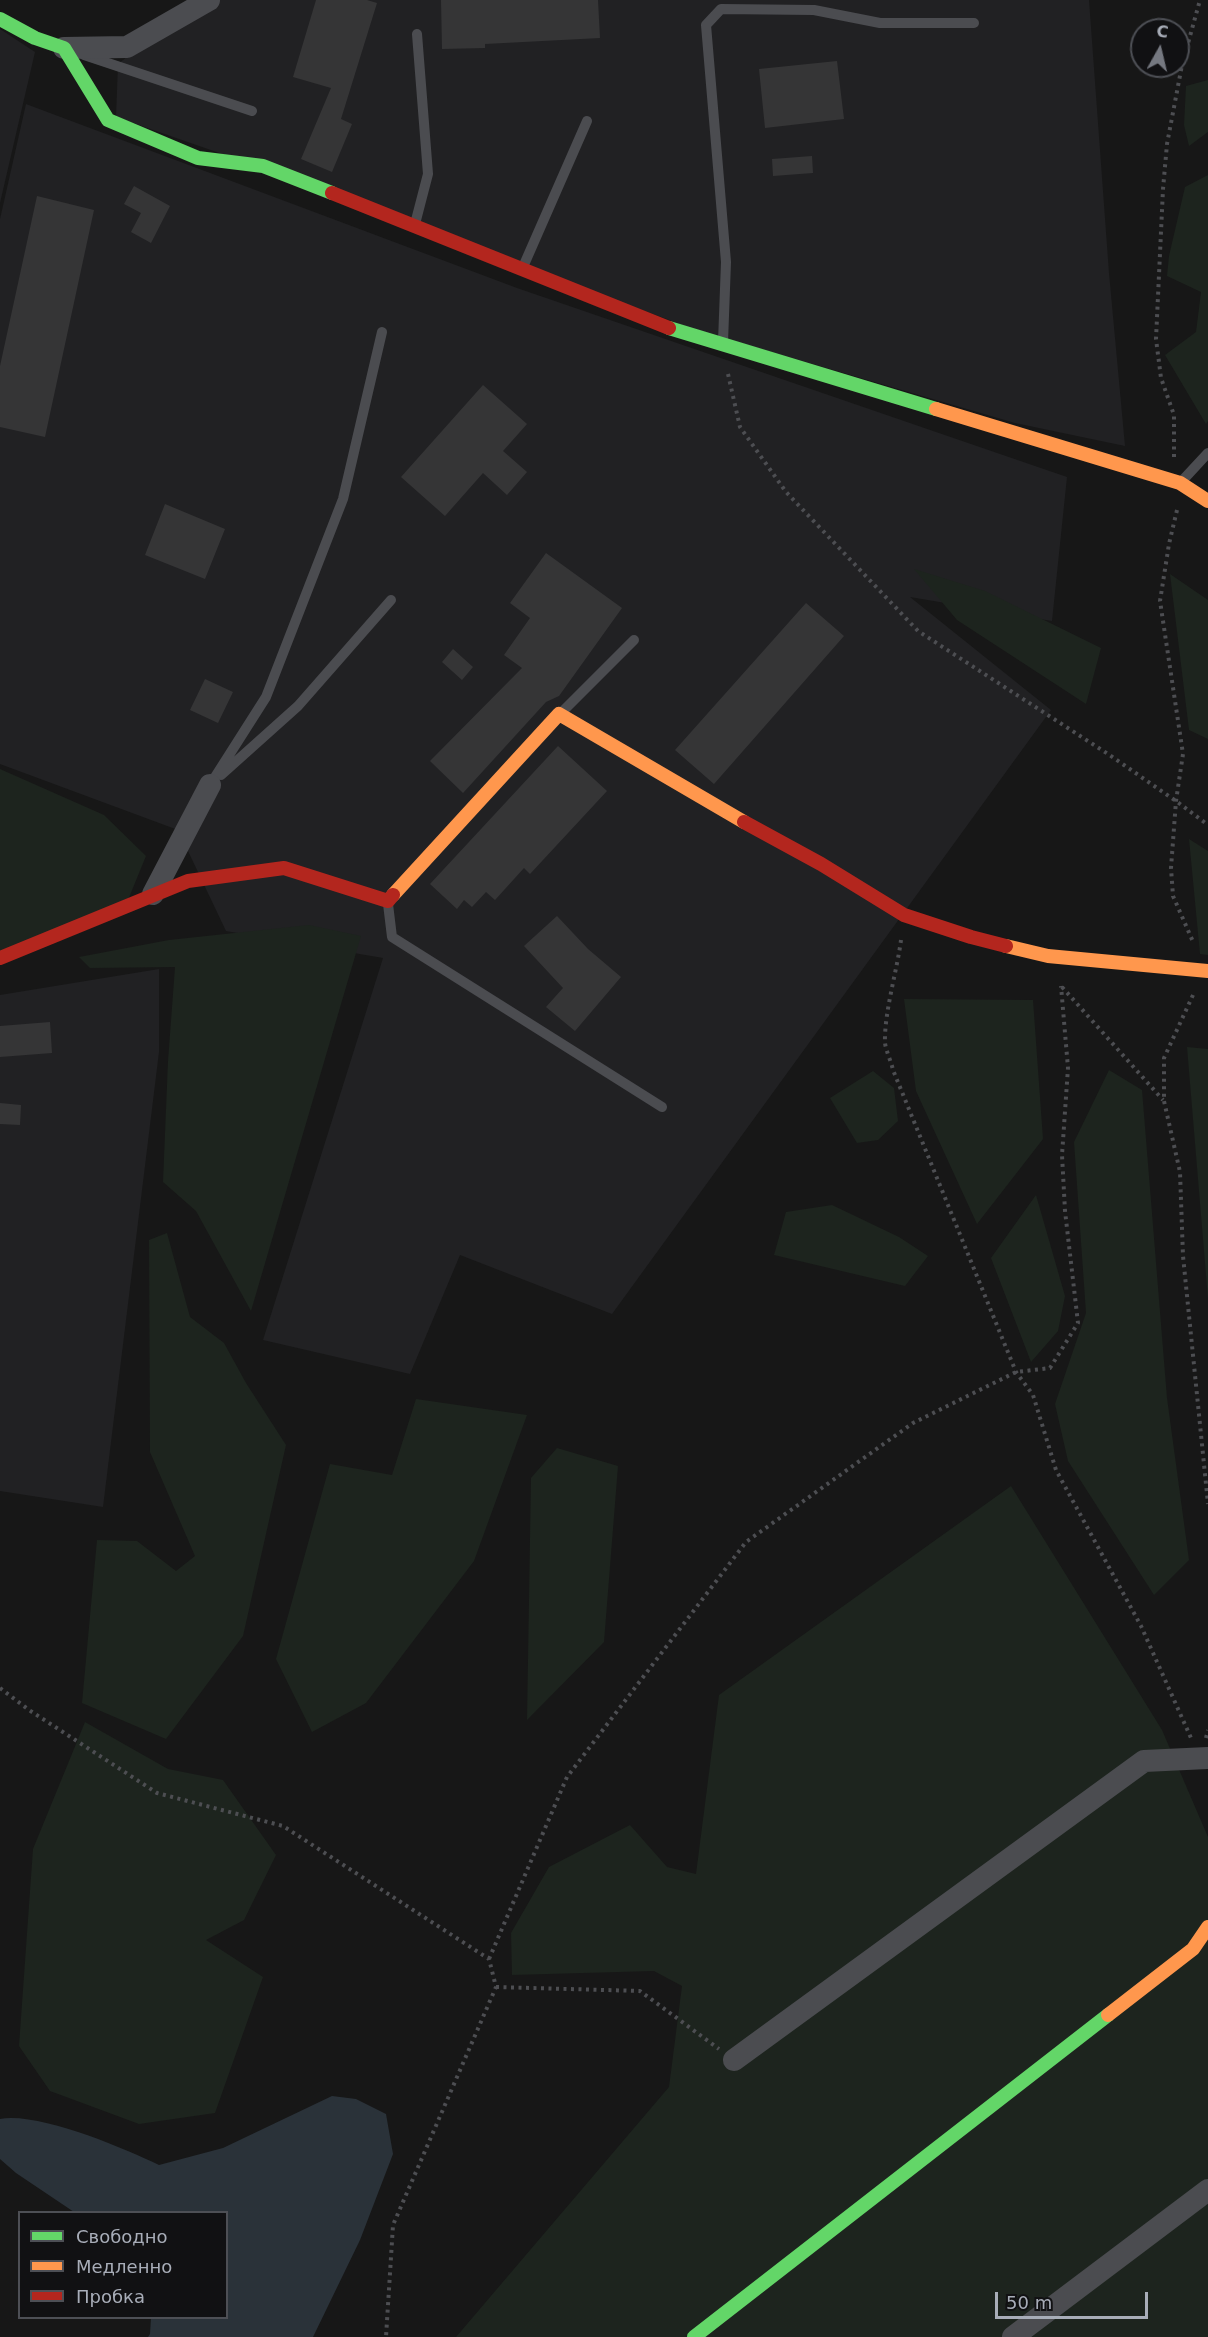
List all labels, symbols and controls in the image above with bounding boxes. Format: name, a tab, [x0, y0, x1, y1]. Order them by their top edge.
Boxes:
north arrow	[1130, 18, 1190, 78]
text: С	[1155, 21, 1169, 42]
legend	[18, 2211, 228, 2319]
text: Свободно	[76, 2226, 168, 2247]
text: Медленно	[76, 2256, 172, 2277]
scale bar	[998, 2280, 1151, 2318]
text: Пробка	[76, 2286, 145, 2307]
text: 50 m	[1006, 2292, 1052, 2313]

